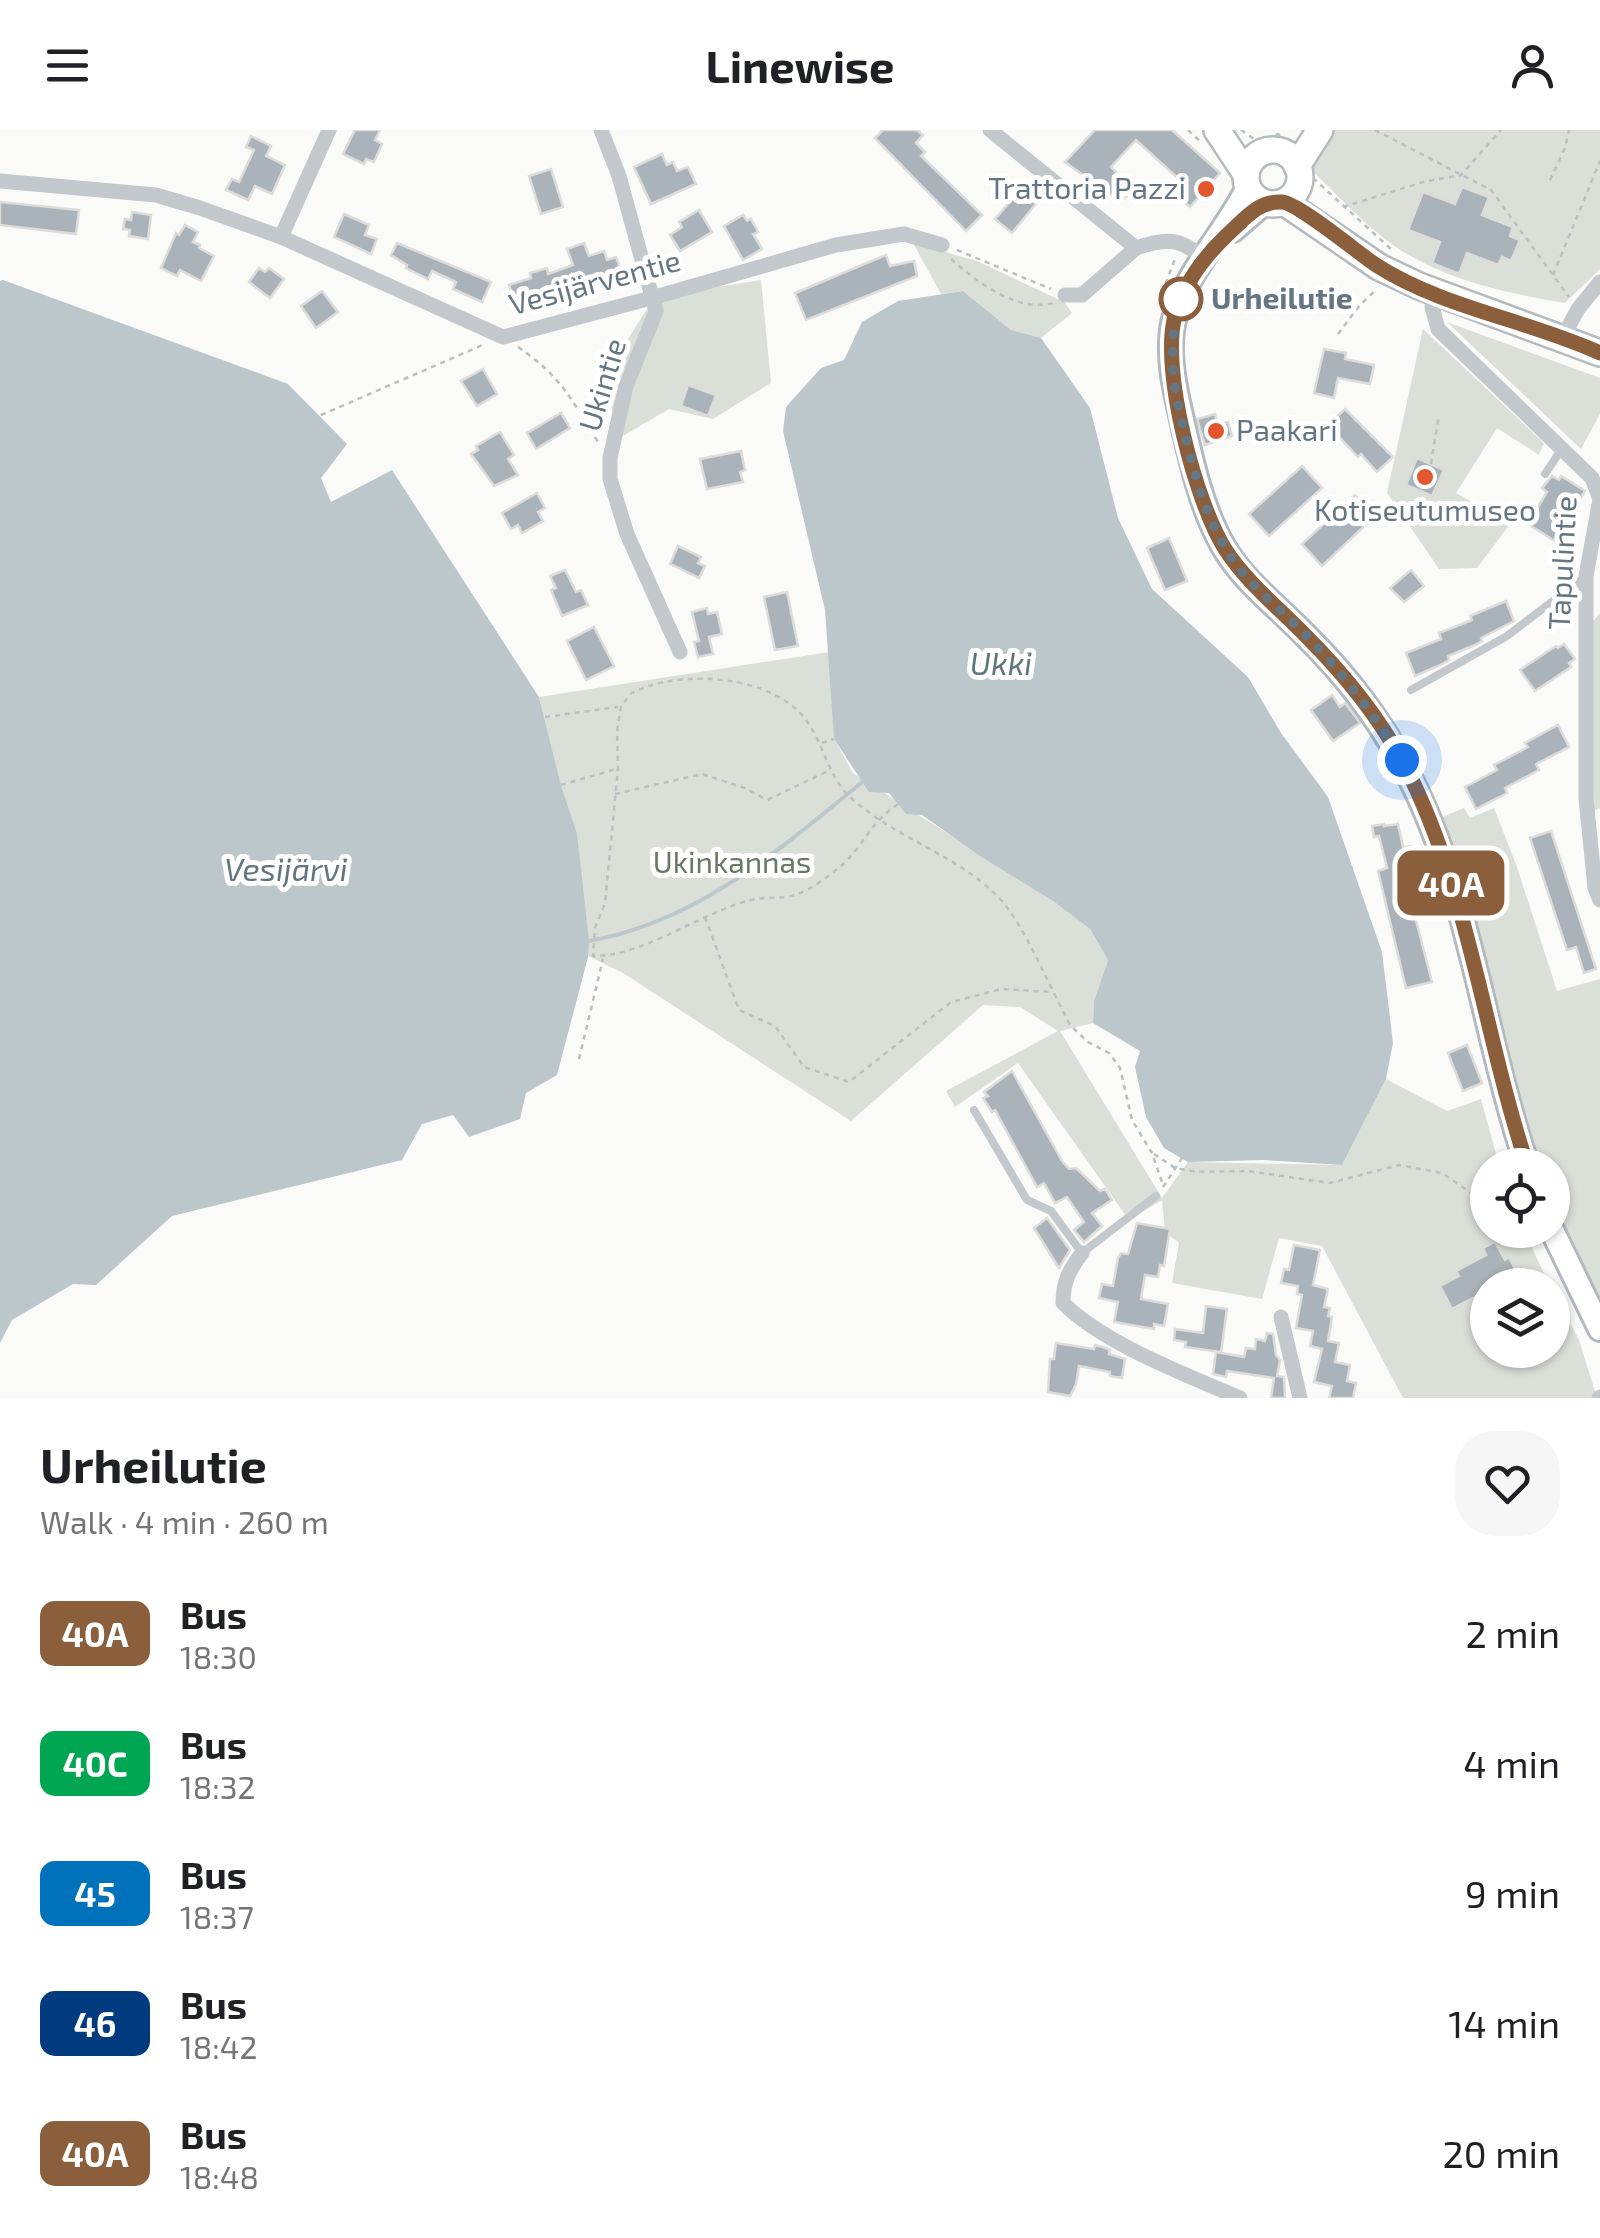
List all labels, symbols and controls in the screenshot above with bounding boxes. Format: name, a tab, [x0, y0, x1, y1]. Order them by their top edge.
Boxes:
icon: menu	[40, 38, 95, 93]
text: Linewise	[706, 38, 894, 92]
icon: person	[1505, 38, 1560, 93]
place label: Trattoria Pazzi	[988, 169, 1186, 205]
marker: Trattoria Pazzi	[1195, 178, 1217, 200]
street label: Vesijärventie	[505, 241, 684, 321]
marker: Urheilutie	[1160, 278, 1202, 320]
place label: Urheilutie	[1211, 279, 1353, 315]
street label: Ukintie	[570, 334, 632, 435]
place label: Paakari	[1236, 411, 1338, 447]
marker: Paakari	[1205, 420, 1227, 442]
marker: Kotiseutumuseo	[1414, 466, 1436, 488]
place label: Kotiseutumuseo	[1314, 491, 1536, 527]
street label: Tapulintie	[1540, 495, 1582, 631]
water label: Ukki	[970, 643, 1032, 681]
your location	[1377, 735, 1427, 785]
park label: Ukinkannas	[653, 843, 811, 879]
water label: Vesijärvi	[224, 849, 348, 888]
line badge: 40A	[1394, 850, 1508, 916]
text: 40A	[1417, 862, 1485, 904]
map controls	[1470, 1148, 1570, 1368]
button: locate	[1470, 1148, 1570, 1248]
button: layers	[1470, 1268, 1570, 1368]
button: heart	[1455, 1431, 1560, 1536]
text: Urheilutie	[40, 1435, 267, 1493]
text: Walk · 4 min · 260 m	[40, 1502, 329, 1540]
text: Bus	[180, 1591, 247, 1637]
text: 2 min	[1465, 1610, 1560, 1656]
text: 40A	[61, 1612, 129, 1654]
text: 18:30	[180, 1637, 257, 1675]
text: Bus	[180, 1721, 247, 1767]
text: 4 min	[1463, 1740, 1560, 1786]
text: 40C	[63, 1742, 127, 1784]
text: 18:32	[180, 1767, 256, 1805]
text: Bus	[180, 1851, 247, 1897]
text: 9 min	[1465, 1870, 1560, 1916]
text: 45	[74, 1872, 116, 1914]
text: 18:37	[180, 1897, 254, 1935]
text: Bus	[180, 1981, 247, 2027]
text: 14 min	[1448, 2000, 1560, 2046]
text: 46	[74, 2002, 116, 2044]
text: 18:42	[180, 2027, 257, 2065]
text: Bus	[180, 2111, 247, 2157]
text: 20 min	[1442, 2130, 1560, 2176]
text: 40A	[61, 2132, 129, 2174]
text: 18:48	[180, 2157, 259, 2195]

